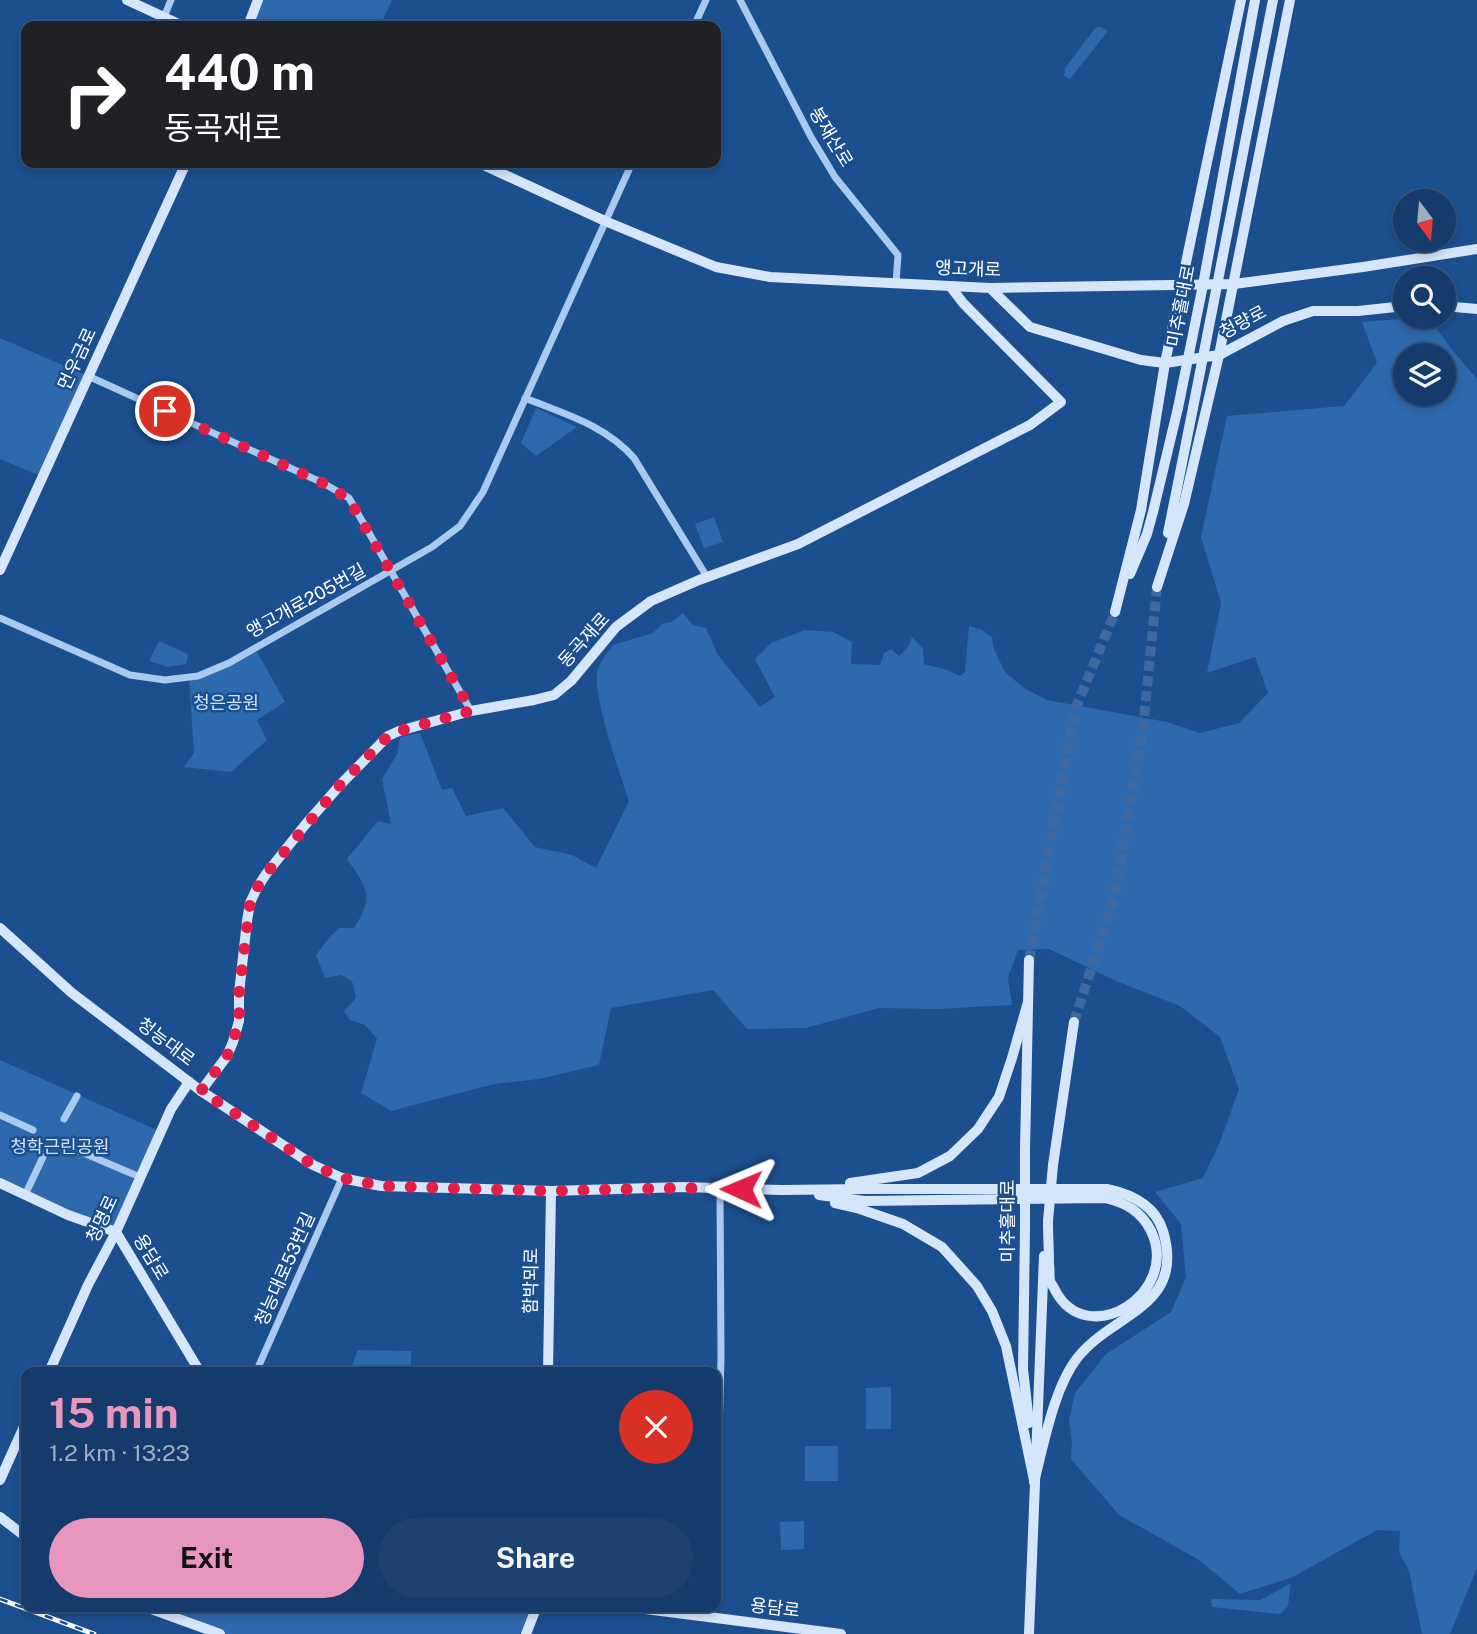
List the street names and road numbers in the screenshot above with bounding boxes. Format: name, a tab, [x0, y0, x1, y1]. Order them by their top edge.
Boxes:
street label: 봉재산로	[805, 103, 857, 171]
street label: 앵고개로	[935, 257, 1001, 280]
street label: 미추홀대로	[1162, 263, 1199, 349]
street label: 청량로	[1216, 301, 1270, 342]
street label: 먼우금로	[53, 324, 100, 393]
street label: 앵고개로205번길	[243, 559, 369, 642]
street label: 동곡재로	[554, 608, 614, 671]
street label: 청능대로	[134, 1013, 199, 1070]
street label: 미추홀대로	[997, 1180, 1018, 1262]
street label: 청명로	[82, 1192, 122, 1246]
street label: 청능대로53번길	[250, 1209, 319, 1329]
street label: 용담로	[130, 1230, 173, 1283]
street label: 함박뫼로	[519, 1248, 542, 1314]
street label: 용담로	[749, 1594, 801, 1621]

